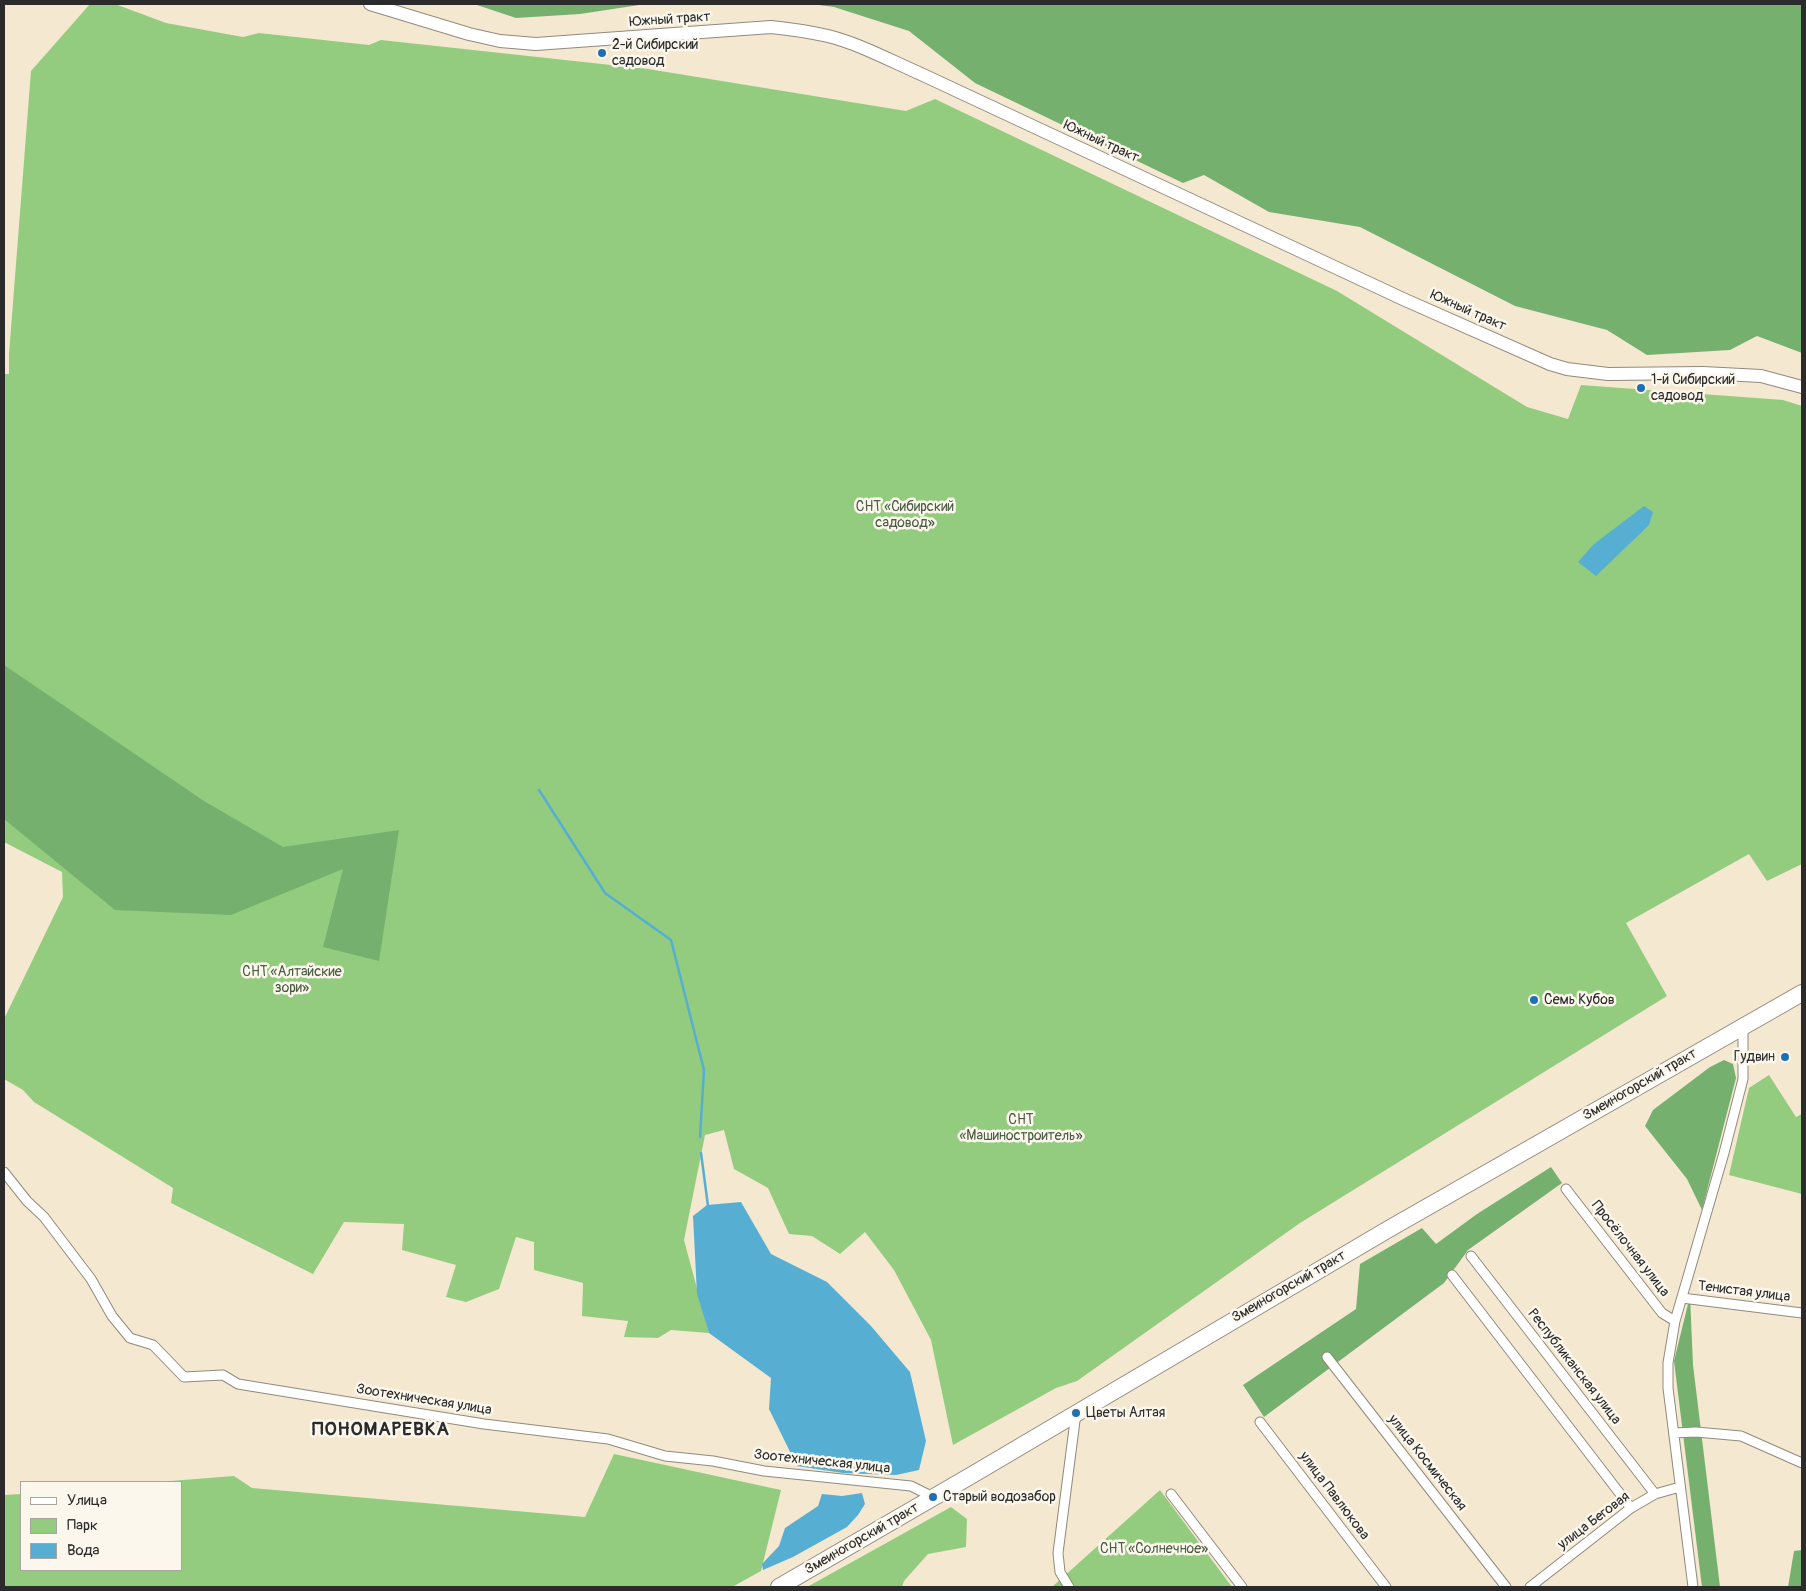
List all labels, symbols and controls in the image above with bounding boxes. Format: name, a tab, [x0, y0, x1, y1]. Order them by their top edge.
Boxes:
street label: Южный тракт	[629, 9, 711, 31]
place label: 2-й Сибирский садовод	[612, 37, 699, 70]
marker: 2-й Сибирский садовод	[596, 47, 608, 59]
street label: Южный тракт	[1061, 117, 1141, 167]
street label: Южный тракт	[1428, 287, 1508, 335]
place label: 1-й Сибирский садовод	[1651, 372, 1735, 404]
marker: 1-й Сибирский садовод	[1635, 382, 1647, 394]
park label: СНТ «Сибирский садовод»	[856, 499, 954, 532]
park label: СНТ «Алтайские зори»	[242, 964, 342, 996]
place label: Семь Кубов	[1544, 992, 1615, 1008]
marker: Семь Кубов	[1528, 994, 1540, 1006]
street label: Змеиногорский тракт	[1580, 1046, 1700, 1124]
place label: Гудвин	[1734, 1049, 1775, 1065]
marker: Гудвин	[1779, 1051, 1791, 1063]
park label: СНТ «Машиностроитель»	[959, 1112, 1083, 1144]
street label: Просёлочная улица	[1587, 1198, 1673, 1300]
street label: Змеиногорский тракт	[1229, 1248, 1349, 1326]
street label: Тенистая улица	[1697, 1278, 1791, 1306]
street label: Республиканская улица	[1524, 1306, 1624, 1428]
street label: Зоотехническая улица	[355, 1381, 493, 1419]
place label: Цветы Алтая	[1086, 1405, 1165, 1421]
marker: Цветы Алтая	[1070, 1407, 1082, 1419]
street label: улица Космическая	[1384, 1412, 1470, 1514]
district label: ПОНОМАРЕВКА	[311, 1419, 451, 1441]
street label: Зоотехническая улица	[753, 1446, 891, 1478]
street label: улица Павлюкова	[1295, 1449, 1373, 1543]
legend	[20, 1481, 182, 1571]
place label: Старый водозабор	[943, 1489, 1056, 1505]
street label: улица Беговая	[1555, 1489, 1633, 1553]
text: Улица	[67, 1491, 107, 1510]
marker: Старый водозабор	[927, 1491, 939, 1503]
street label: Змеиногорский тракт	[802, 1500, 922, 1578]
text: Парк	[67, 1516, 98, 1535]
text: Вода	[67, 1541, 100, 1560]
park label: СНТ «Солнечное»	[1100, 1541, 1208, 1557]

